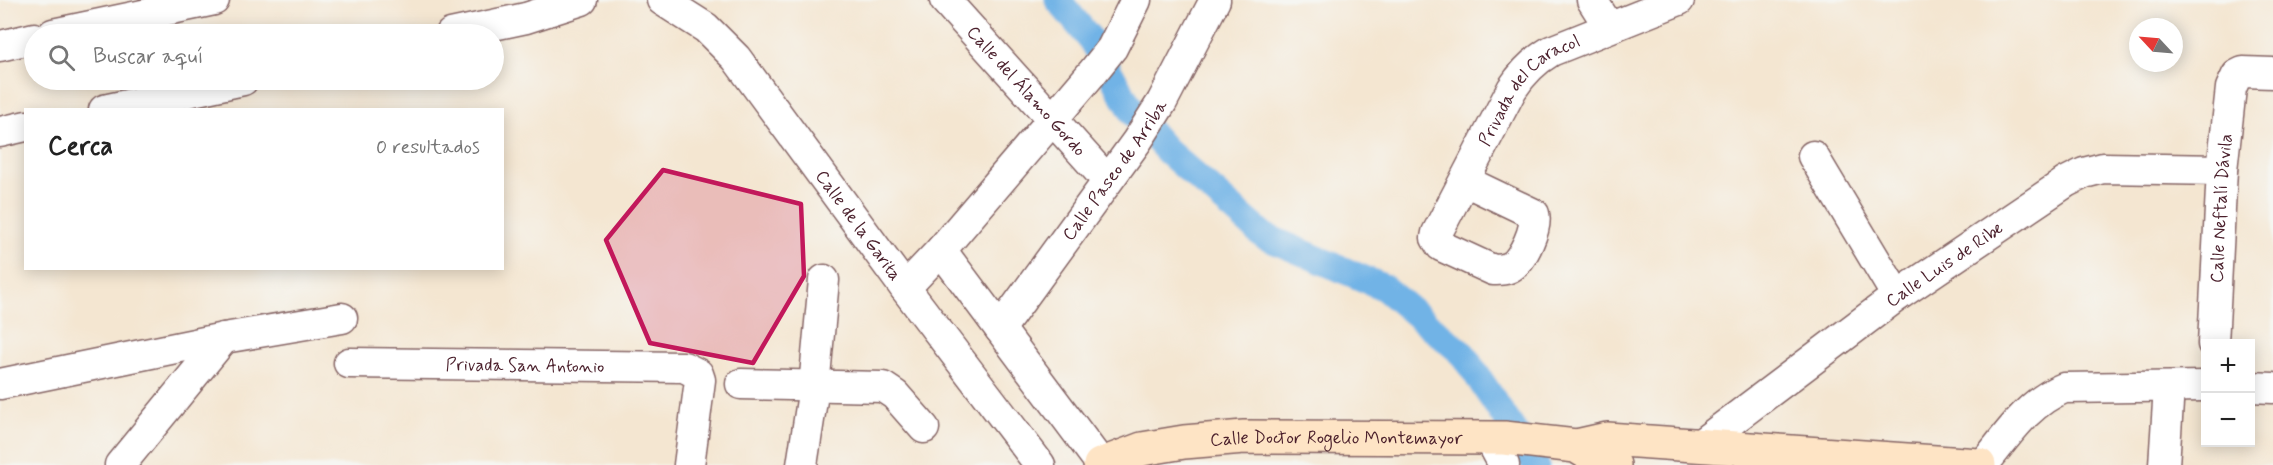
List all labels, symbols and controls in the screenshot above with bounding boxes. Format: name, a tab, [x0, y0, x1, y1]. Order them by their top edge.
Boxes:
north arrow	[2129, 18, 2183, 72]
street label: Calle del Álamo Gordo	[961, 21, 1091, 162]
search box	[24, 24, 504, 90]
street label: Privada del Caracol	[1473, 30, 1584, 151]
icon: search	[45, 41, 78, 74]
text: Buscar aquí	[93, 43, 204, 71]
street label: Calle Paseo de Arriba	[1057, 95, 1173, 246]
text: Cerca	[48, 130, 113, 164]
street label: Calle Neftalí Dávila	[2205, 132, 2239, 284]
text: 0 resultados	[376, 134, 480, 161]
street label: Calle de la Garita	[809, 166, 907, 286]
street label: Calle Luis de Ribe	[1881, 217, 2008, 313]
map controls	[2201, 339, 2255, 447]
button: +	[2201, 339, 2255, 393]
street label: Privada San Antonio	[445, 353, 605, 379]
button: −	[2201, 393, 2255, 447]
street label: Calle Doctor Rogelio Montemayor	[1209, 426, 1463, 453]

